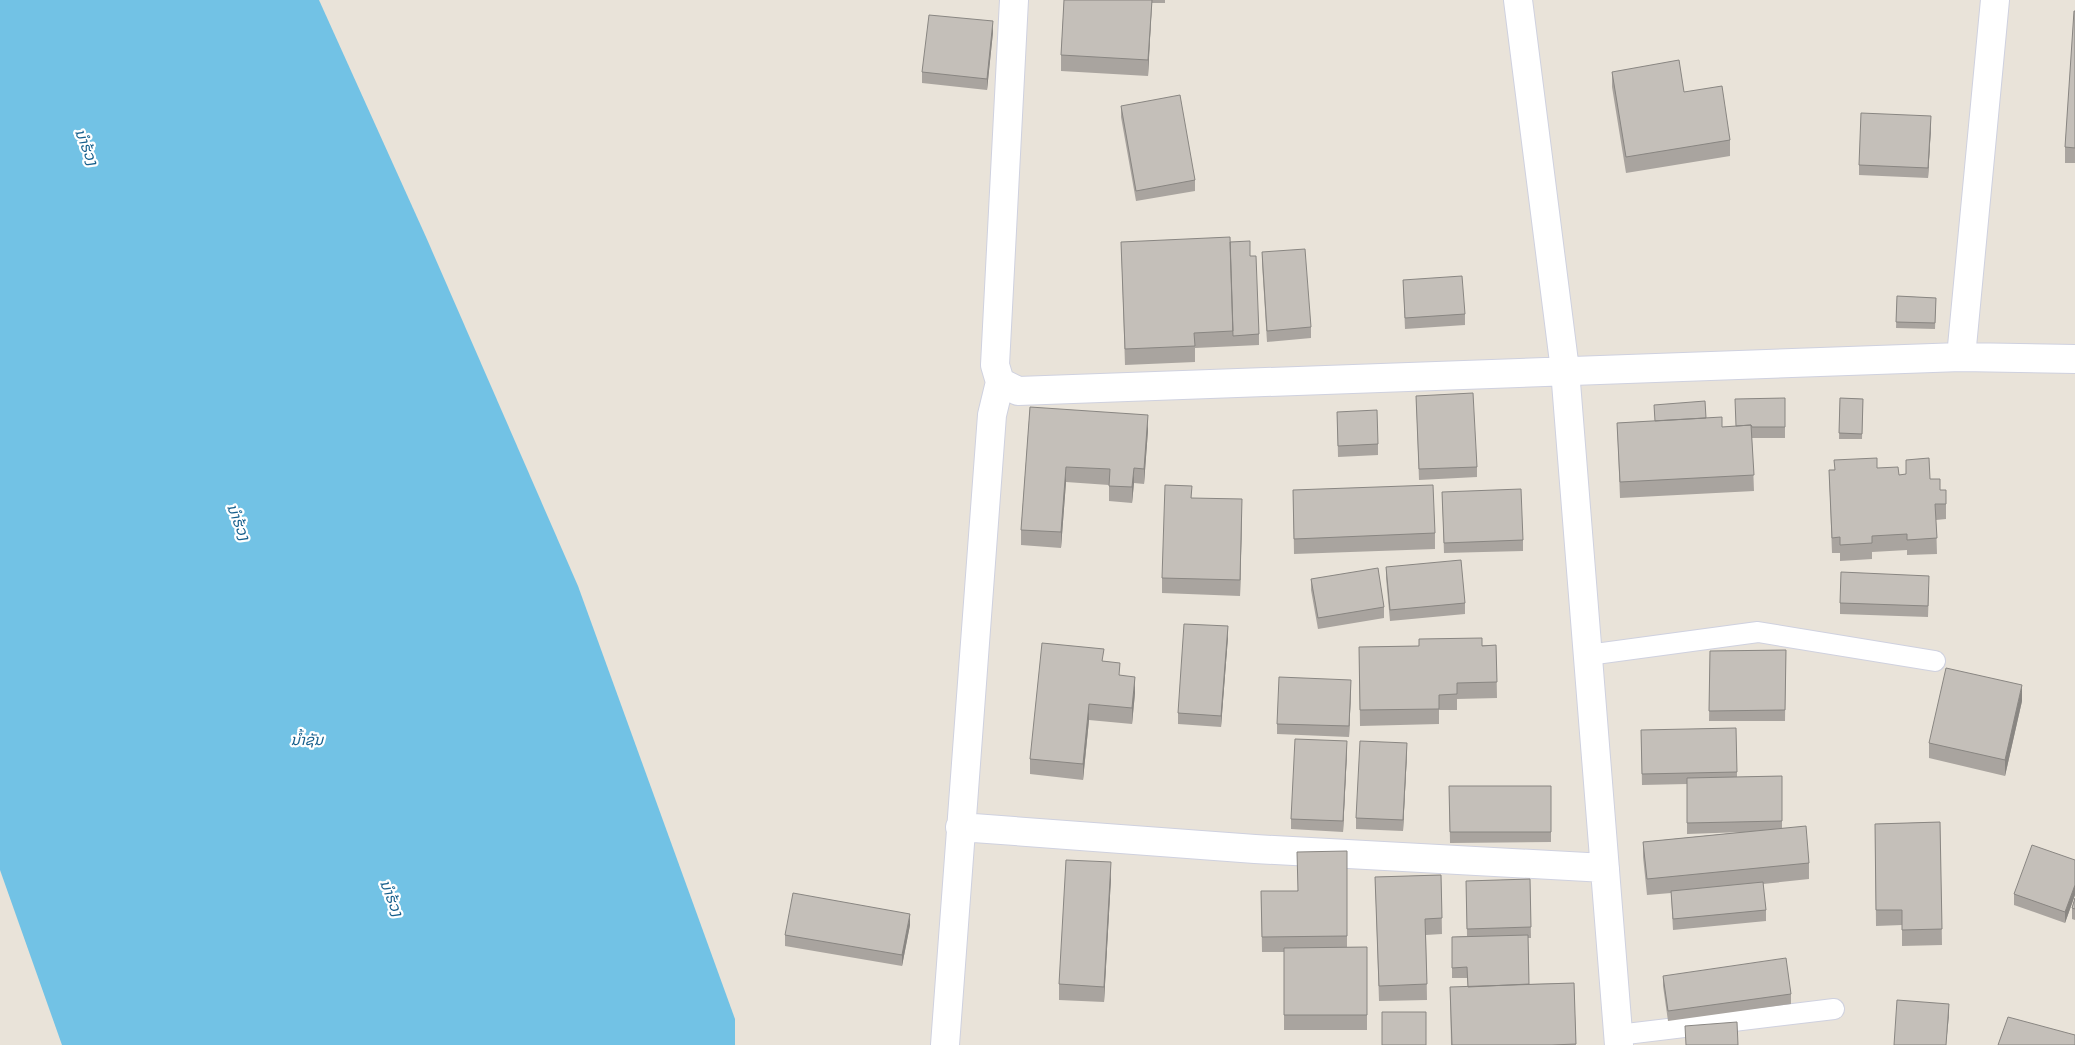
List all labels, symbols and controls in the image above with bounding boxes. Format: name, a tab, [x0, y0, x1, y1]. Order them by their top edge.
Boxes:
water label: ນຳ້ຮວງ	[71, 126, 103, 169]
water label: ນຳ້ຮວງ	[223, 501, 255, 544]
water label: ນ້ຳຊັນ	[291, 728, 325, 749]
water label: ນຳ້ຮວງ	[376, 877, 408, 920]

